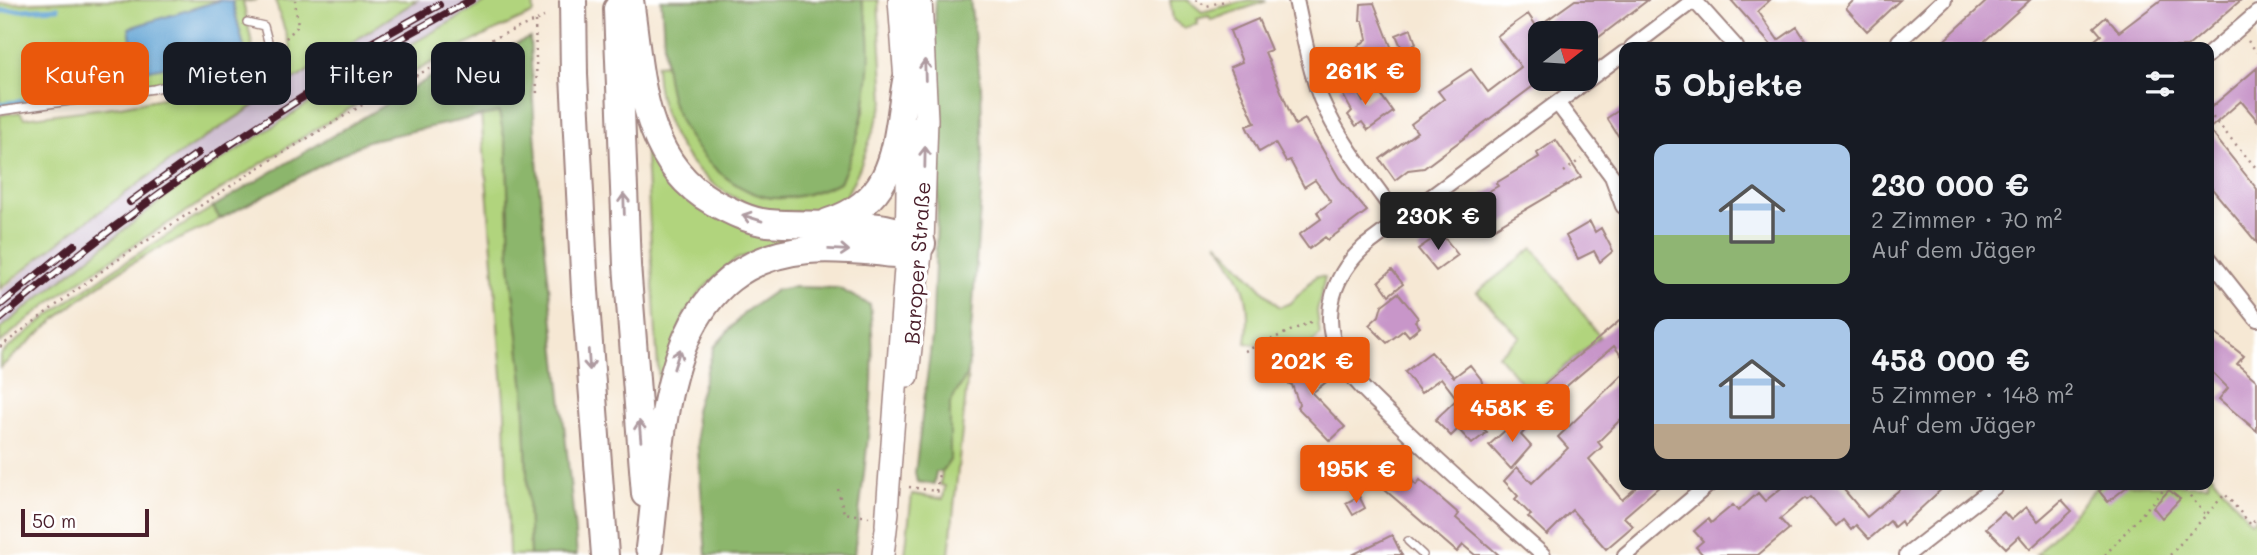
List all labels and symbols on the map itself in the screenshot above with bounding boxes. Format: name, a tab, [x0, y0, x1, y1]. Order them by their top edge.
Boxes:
north arrow	[1528, 21, 1598, 91]
pin: 261K €	[1308, 48, 1422, 107]
one-way arrow	[918, 59, 931, 82]
one-way arrow	[918, 146, 932, 169]
street label: Baroper Straße	[897, 180, 936, 345]
pin: 230K €	[1381, 192, 1495, 252]
one-way arrow	[618, 193, 631, 216]
one-way arrow	[741, 211, 763, 224]
one-way arrow	[828, 243, 851, 256]
pin: 202K €	[1255, 338, 1369, 397]
one-way arrow	[583, 348, 596, 371]
one-way arrow	[672, 349, 685, 371]
pin: 458K €	[1455, 384, 1569, 444]
one-way arrow	[633, 420, 646, 443]
pin: 195K €	[1299, 446, 1413, 505]
scale bar	[21, 506, 149, 538]

